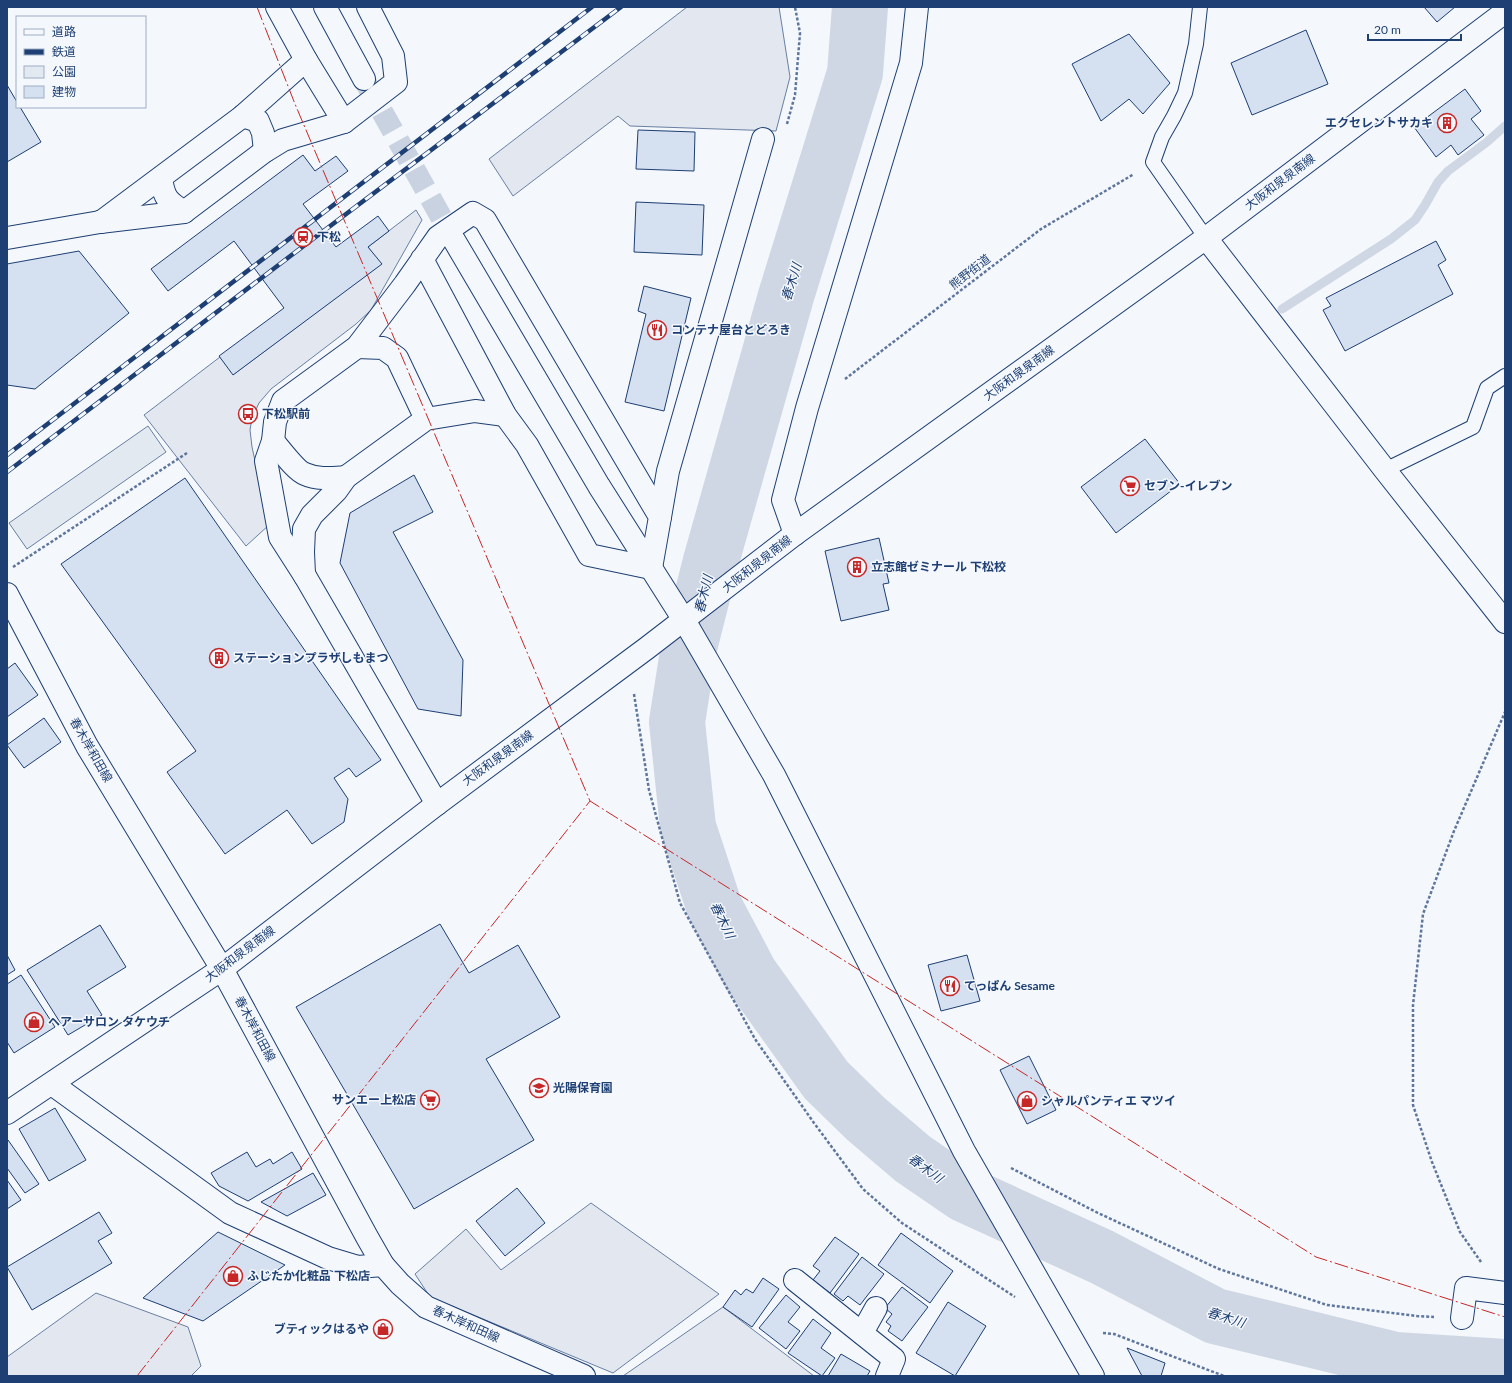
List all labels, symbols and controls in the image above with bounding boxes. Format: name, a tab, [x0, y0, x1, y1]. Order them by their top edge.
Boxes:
legend	[16, 16, 146, 108]
scale bar	[1368, 16, 1461, 42]
text: 20 m	[1374, 22, 1401, 37]
text: 道路	[52, 24, 76, 39]
text: 鉄道	[52, 44, 76, 59]
text: 公園	[52, 64, 76, 79]
text: 建物	[52, 84, 76, 99]
building icon: エクセレントサカキ	[1436, 112, 1458, 134]
place label: エクセレントサカキ	[1325, 115, 1433, 130]
street label: 大阪和泉泉南線	[1242, 150, 1318, 213]
station icon: 下松	[292, 226, 314, 248]
place label: 下松	[317, 229, 341, 244]
street label: 熊野街道	[946, 251, 993, 292]
water label: 春木川	[778, 259, 805, 303]
restaurant icon: コンテナ屋台とどろき	[646, 319, 668, 341]
place label: コンテナ屋台とどろき	[671, 322, 791, 337]
street label: 大阪和泉泉南線	[980, 342, 1057, 403]
bus stop icon: 下松駅前	[237, 403, 259, 425]
place label: 下松駅前	[262, 406, 310, 421]
supermarket icon: セブン-イレブン	[1119, 475, 1141, 497]
place label: セブン-イレブン	[1144, 478, 1232, 493]
street label: 大阪和泉泉南線	[719, 532, 794, 595]
building icon: 立志館ゼミナール 下松校	[846, 556, 868, 578]
place label: 立志館ゼミナール 下松校	[871, 559, 1006, 574]
water label: 春木川	[691, 571, 716, 615]
building icon: ステーションプラザしもまつ	[208, 647, 230, 669]
place label: ステーションプラザしもまつ	[233, 650, 388, 665]
street label: 春木岸和田線	[67, 715, 116, 785]
street label: 大阪和泉泉南線	[459, 727, 536, 788]
water label: 春木川	[707, 899, 740, 943]
street label: 大阪和泉泉南線	[202, 922, 278, 985]
restaurant icon: てっぱん Sesame	[939, 975, 961, 997]
place label: てっぱん Sesame	[964, 978, 1056, 993]
street label: 春木岸和田線	[232, 993, 279, 1064]
shop icon: ヘアーサロン タケウチ	[23, 1011, 45, 1033]
place label: ヘアーサロン タケウチ	[48, 1014, 170, 1029]
school or university icon: 光陽保育園	[528, 1077, 550, 1099]
place label: 光陽保育園	[553, 1080, 613, 1095]
supermarket icon: サンエー上松店	[419, 1089, 441, 1111]
shop icon: シャルパンティエ マツイ	[1016, 1090, 1038, 1112]
place label: サンエー上松店	[332, 1092, 416, 1107]
place label: シャルパンティエ マツイ	[1041, 1093, 1176, 1108]
water label: 春木川	[906, 1150, 948, 1187]
shop icon: ふじたか化粧品 下松店	[222, 1265, 244, 1287]
place label: ふじたか化粧品 下松店	[247, 1268, 370, 1283]
street label: 春木岸和田線	[430, 1302, 502, 1345]
water label: 春木川	[1205, 1303, 1249, 1331]
shop icon: ブティックはるや	[372, 1318, 394, 1340]
place label: ブティックはるや	[274, 1321, 369, 1336]

